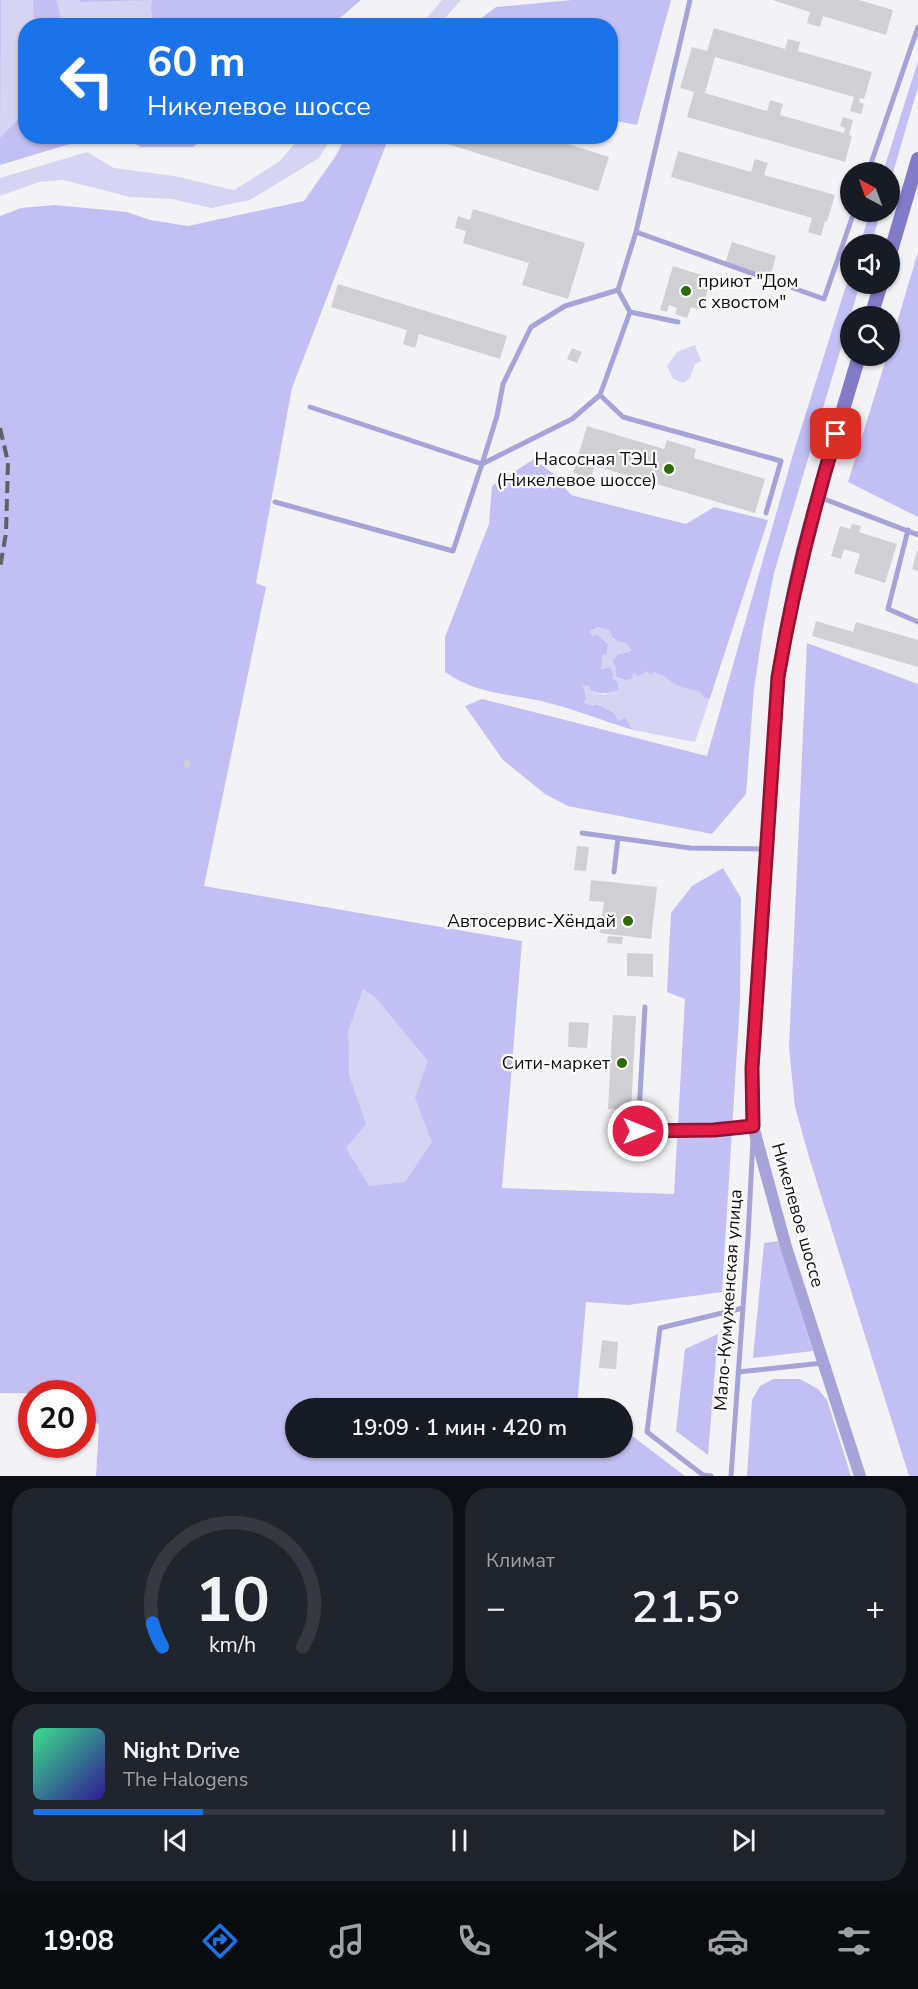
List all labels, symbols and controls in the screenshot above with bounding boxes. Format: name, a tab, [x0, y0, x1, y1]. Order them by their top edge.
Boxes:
text: 60 m	[147, 34, 246, 91]
icon: left	[48, 42, 126, 120]
text: Никелевое шоссе	[147, 88, 371, 125]
north arrow	[840, 162, 900, 222]
map controls	[840, 162, 900, 366]
button: sound	[840, 234, 900, 294]
place label: приют "Дом с хвостом"	[698, 269, 798, 314]
marker: приют "Дом с хвостом"	[679, 284, 693, 298]
button: search	[840, 306, 900, 366]
pin	[810, 408, 861, 459]
icon: arrive	[819, 417, 852, 450]
place label: Насосная ТЭЦ (Никелевое шоссе)	[496, 447, 657, 492]
marker: Насосная ТЭЦ (Никелевое шоссе)	[662, 462, 676, 476]
place label: Автосервис-Хёндай	[447, 909, 616, 933]
marker: Автосервис-Хёндай	[621, 914, 635, 928]
place label: Сити-маркет	[502, 1051, 610, 1075]
marker: Сити-маркет	[615, 1056, 629, 1070]
position arrow	[606, 1099, 670, 1163]
street label: Никелевое шоссе	[766, 1140, 830, 1290]
street label: Мало-Кумуженская улица	[708, 1188, 748, 1412]
speed limit sign: 20	[18, 1380, 96, 1458]
text: 19:09 · 1 мин · 420 m	[351, 1413, 567, 1443]
text: Климат	[486, 1547, 555, 1574]
text: 10	[195, 1558, 270, 1643]
text: 21.5°	[631, 1577, 740, 1638]
text: −	[486, 1586, 506, 1631]
text: +	[865, 1586, 885, 1631]
text: km/h	[209, 1630, 256, 1660]
text: Night Drive	[123, 1736, 240, 1766]
text: The Halogens	[123, 1766, 248, 1793]
icon: previous	[159, 1824, 192, 1857]
icon: pause	[443, 1824, 476, 1857]
icon: next	[727, 1824, 760, 1857]
icon: directions	[199, 1920, 241, 1962]
icon: music	[326, 1920, 368, 1962]
icon: phone	[453, 1920, 495, 1962]
icon: climate	[580, 1920, 622, 1962]
icon: car	[707, 1920, 749, 1962]
icon: filters	[833, 1920, 875, 1962]
text: 19:08	[42, 1923, 114, 1960]

